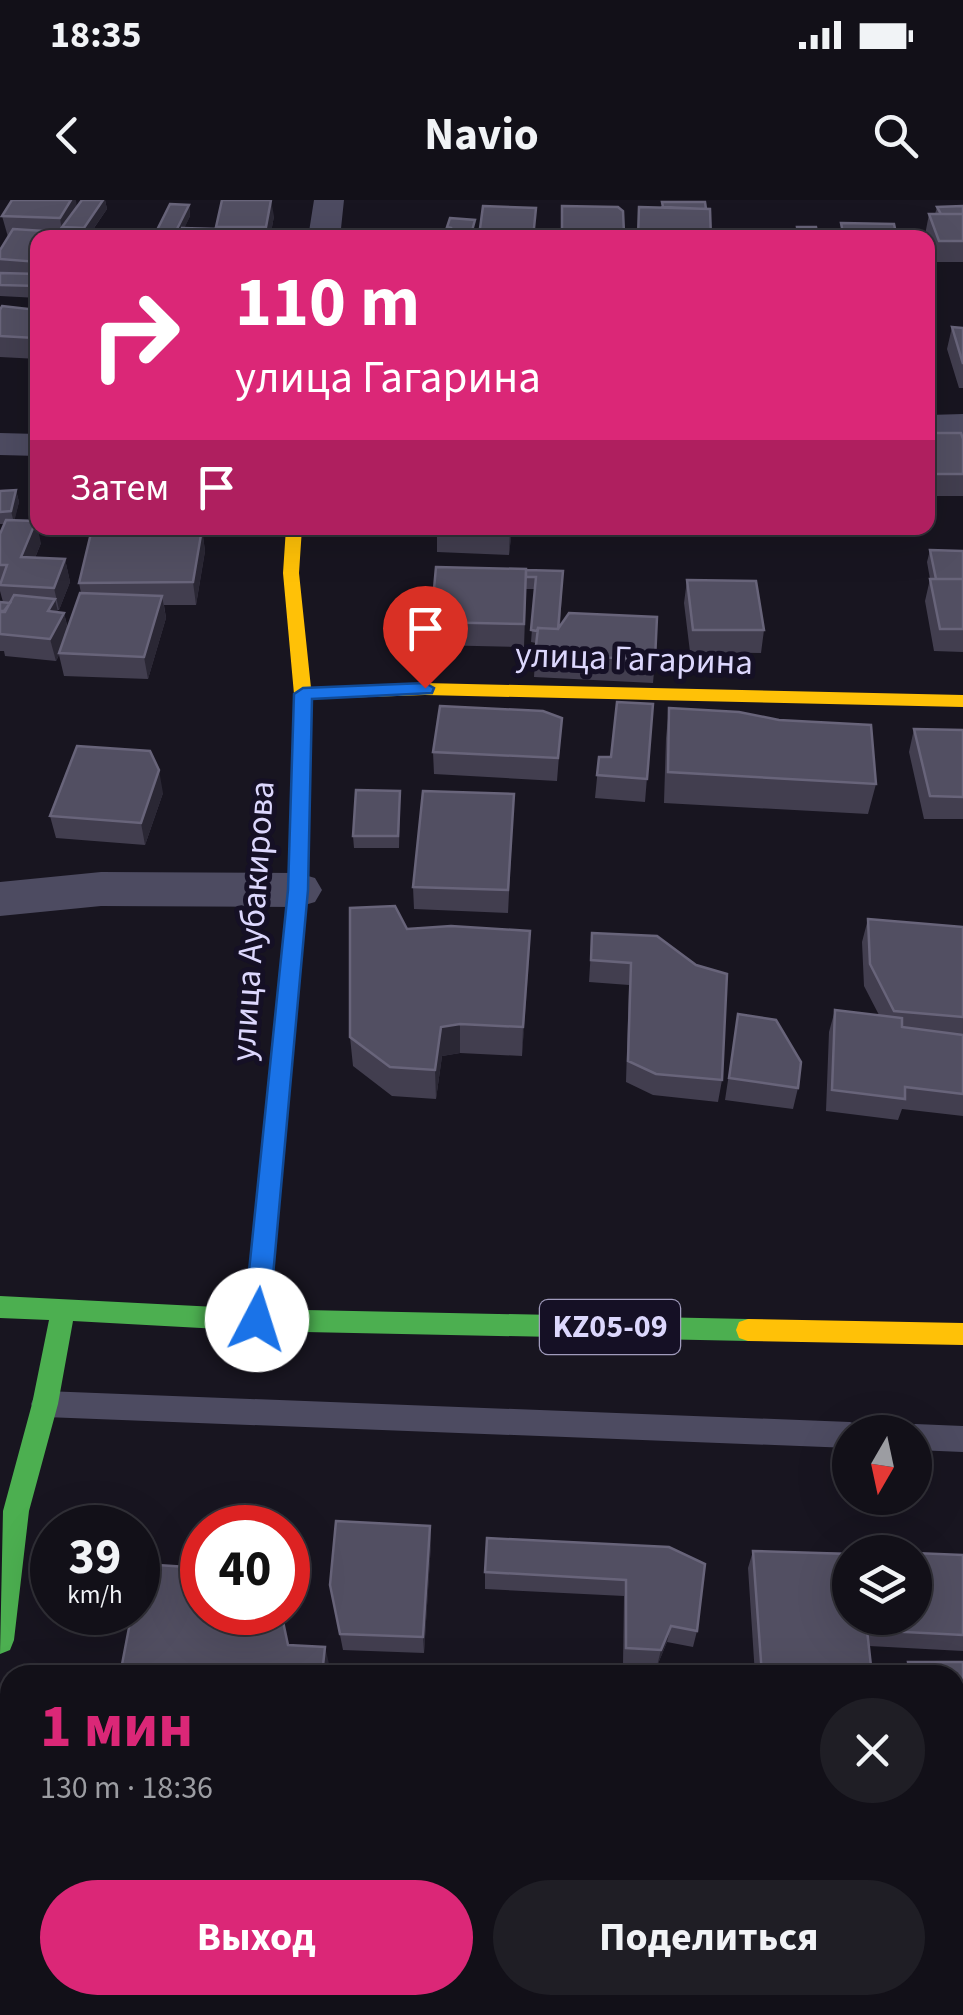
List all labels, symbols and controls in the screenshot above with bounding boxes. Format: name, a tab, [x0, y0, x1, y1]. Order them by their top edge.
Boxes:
text: 18:35	[50, 8, 142, 62]
text: Navio	[424, 103, 539, 167]
icon: back	[40, 108, 95, 163]
icon: search	[868, 108, 923, 163]
text: 110 m	[235, 253, 420, 353]
icon: right	[70, 270, 200, 400]
text: улица Гагарина	[235, 346, 541, 410]
icon: arrive	[189, 460, 244, 515]
text: Затем	[70, 461, 169, 515]
pin	[383, 586, 468, 689]
icon: arrive	[398, 601, 453, 656]
street label: улица Гагарина	[514, 630, 754, 688]
street label: улица Аубакирова	[218, 779, 288, 1063]
position arrow	[205, 1268, 309, 1372]
road number: KZ05-09	[540, 1300, 680, 1354]
north arrow	[832, 1415, 932, 1515]
map controls	[832, 1415, 932, 1635]
speed limit sign: 40	[180, 1505, 310, 1635]
text: 39	[69, 1522, 121, 1593]
button: layers	[832, 1535, 932, 1635]
text: km/h	[67, 1577, 123, 1613]
text: 1 мин	[40, 1685, 193, 1770]
button: close	[820, 1698, 925, 1803]
text: 130 m · 18:36	[40, 1765, 213, 1811]
button: Выход	[40, 1880, 473, 1995]
button: Поделиться	[493, 1880, 925, 1995]

